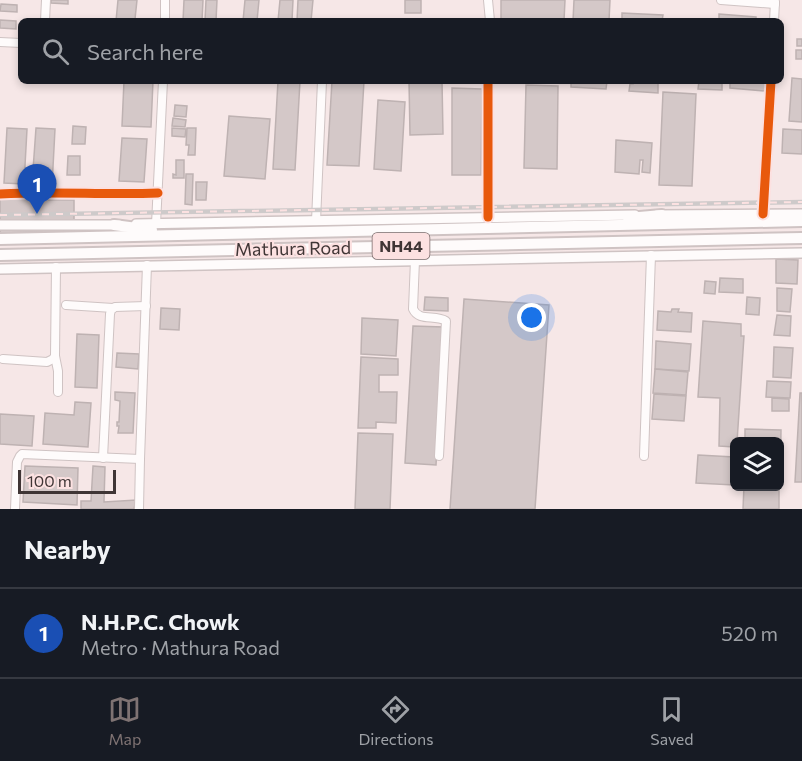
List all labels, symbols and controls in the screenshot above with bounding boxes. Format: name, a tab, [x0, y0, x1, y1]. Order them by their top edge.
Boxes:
search box	[18, 18, 784, 84]
icon: search	[39, 35, 72, 68]
text: Search here	[87, 38, 203, 65]
pin: 1	[18, 164, 57, 214]
road number: NH44	[372, 233, 430, 259]
street label: Mathura Road	[235, 236, 351, 260]
your location	[517, 303, 546, 332]
map controls	[730, 437, 784, 491]
button: layers	[730, 437, 784, 491]
scale bar	[18, 467, 116, 494]
text: 100 m	[27, 471, 72, 490]
text: Nearby	[24, 533, 111, 564]
text: N.H.P.C. Chowk	[81, 608, 240, 635]
text: 1	[39, 621, 48, 645]
text: 520 m	[721, 621, 778, 645]
text: Metro · Mathura Road	[81, 635, 280, 659]
tab: Map	[108, 693, 141, 748]
tab: Directions	[358, 693, 433, 748]
tab: Saved	[650, 693, 694, 748]

